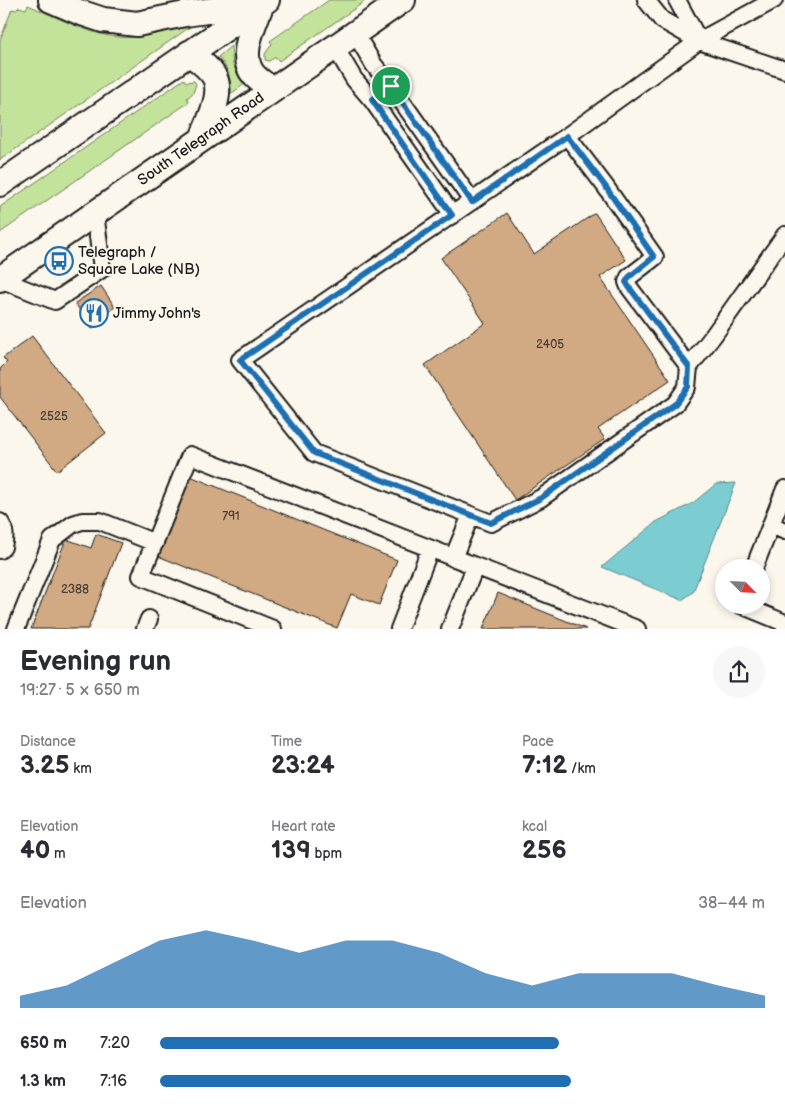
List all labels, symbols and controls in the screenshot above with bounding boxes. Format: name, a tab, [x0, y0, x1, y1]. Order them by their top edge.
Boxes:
pin	[370, 65, 412, 107]
icon: arrive	[377, 72, 405, 100]
street label: South Telegraph Road	[134, 88, 268, 190]
place label: Telegraph / Square Lake (NB)	[78, 243, 200, 279]
bus stop icon: Telegraph / Square Lake (NB)	[44, 246, 74, 276]
restaurant icon: Jimmy John's	[79, 298, 109, 328]
place label: Jimmy John's	[113, 304, 201, 323]
house number: 2405	[536, 337, 564, 352]
house number: 2525	[40, 409, 68, 424]
house number: 791	[222, 509, 240, 524]
north arrow	[715, 559, 770, 614]
map controls	[715, 559, 770, 614]
house number: 2388	[61, 582, 89, 597]
text: Evening run	[20, 645, 171, 678]
button: share	[713, 646, 765, 698]
text: 19:27 · 5 × 650 m	[20, 681, 140, 700]
text: Distance	[20, 733, 76, 750]
text: Time	[271, 733, 302, 750]
text: Pace	[522, 733, 554, 750]
text: 3.25	[20, 750, 70, 781]
text: 23:24	[271, 750, 335, 781]
text: 7:12	[522, 750, 567, 781]
text: km	[70, 760, 92, 777]
text: /km	[567, 760, 596, 777]
text: Elevation	[20, 818, 78, 835]
text: Heart rate	[271, 818, 336, 835]
text: kcal	[522, 818, 547, 835]
text: 40	[20, 835, 50, 866]
text: 139	[271, 835, 311, 866]
text: 256	[522, 835, 567, 866]
text: m	[50, 845, 66, 862]
text: bpm	[311, 845, 342, 862]
text: Elevation	[20, 894, 87, 913]
text: 38–44 m	[698, 894, 765, 913]
text: 650 m	[20, 1034, 67, 1053]
text: 7:20	[100, 1034, 130, 1053]
text: 1.3 km	[20, 1072, 66, 1091]
text: 7:16	[100, 1072, 127, 1091]

